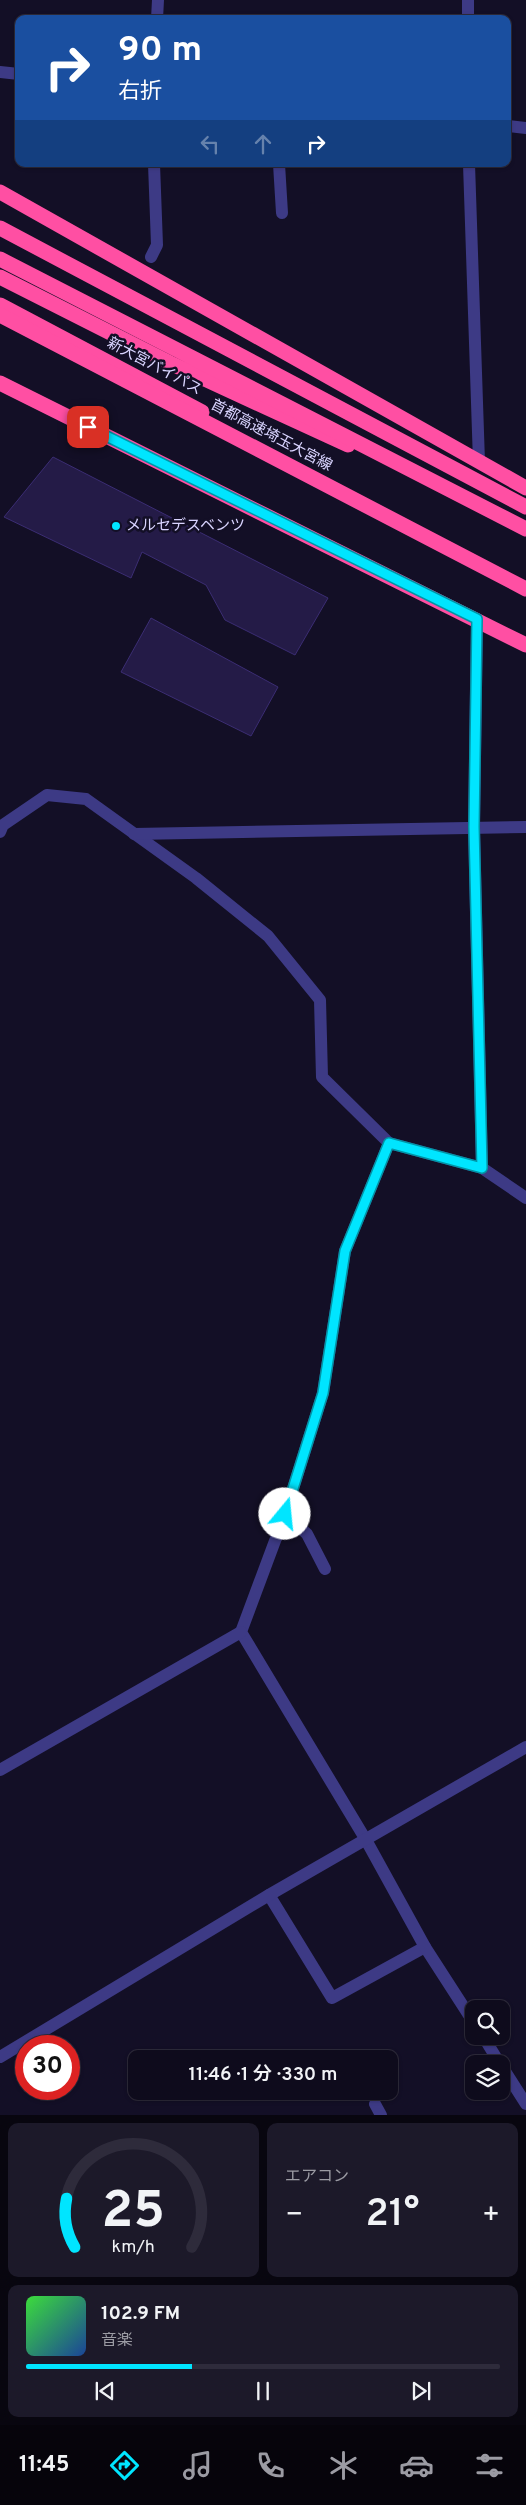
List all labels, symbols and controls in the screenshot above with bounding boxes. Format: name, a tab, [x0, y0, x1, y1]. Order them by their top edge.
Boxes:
text: 90 m	[118, 29, 202, 73]
icon: right	[35, 35, 100, 100]
text: 右折	[118, 79, 162, 106]
icon: left	[196, 130, 224, 158]
icon: ahead	[249, 130, 277, 158]
icon: right	[302, 130, 330, 158]
street label: 新大宮バイパス	[103, 334, 205, 400]
street label: 首都高速埼玉大宮線	[207, 396, 335, 476]
pin	[67, 406, 109, 448]
icon: arrive	[74, 413, 102, 441]
place label: メルセデスベンツ	[126, 517, 245, 536]
marker: メルセデスベンツ	[110, 520, 122, 532]
position arrow	[258, 1487, 310, 1539]
map controls	[465, 2000, 510, 2100]
button: search	[465, 2000, 510, 2045]
speed limit sign: 30	[15, 2035, 80, 2100]
button: layers	[465, 2055, 510, 2100]
text: 11:46 · 1 分 · 330 m	[189, 2063, 337, 2087]
text: エアコン	[285, 2167, 349, 2187]
text: 25	[102, 2180, 165, 2246]
text: 21°	[366, 2191, 419, 2240]
text: −	[285, 2198, 303, 2234]
text: +	[482, 2198, 500, 2234]
text: km/h	[112, 2236, 155, 2259]
text: 102.9 FM	[101, 2302, 180, 2326]
text: 音楽	[101, 2331, 133, 2351]
icon: previous	[91, 2377, 119, 2405]
icon: pause	[249, 2377, 277, 2405]
icon: next	[407, 2377, 435, 2405]
icon: directions	[107, 2448, 142, 2483]
icon: music	[180, 2448, 215, 2483]
icon: phone	[253, 2448, 288, 2483]
icon: climate	[326, 2448, 361, 2483]
icon: car	[399, 2448, 434, 2483]
icon: filters	[472, 2448, 507, 2483]
text: 11:45	[19, 2452, 69, 2479]

